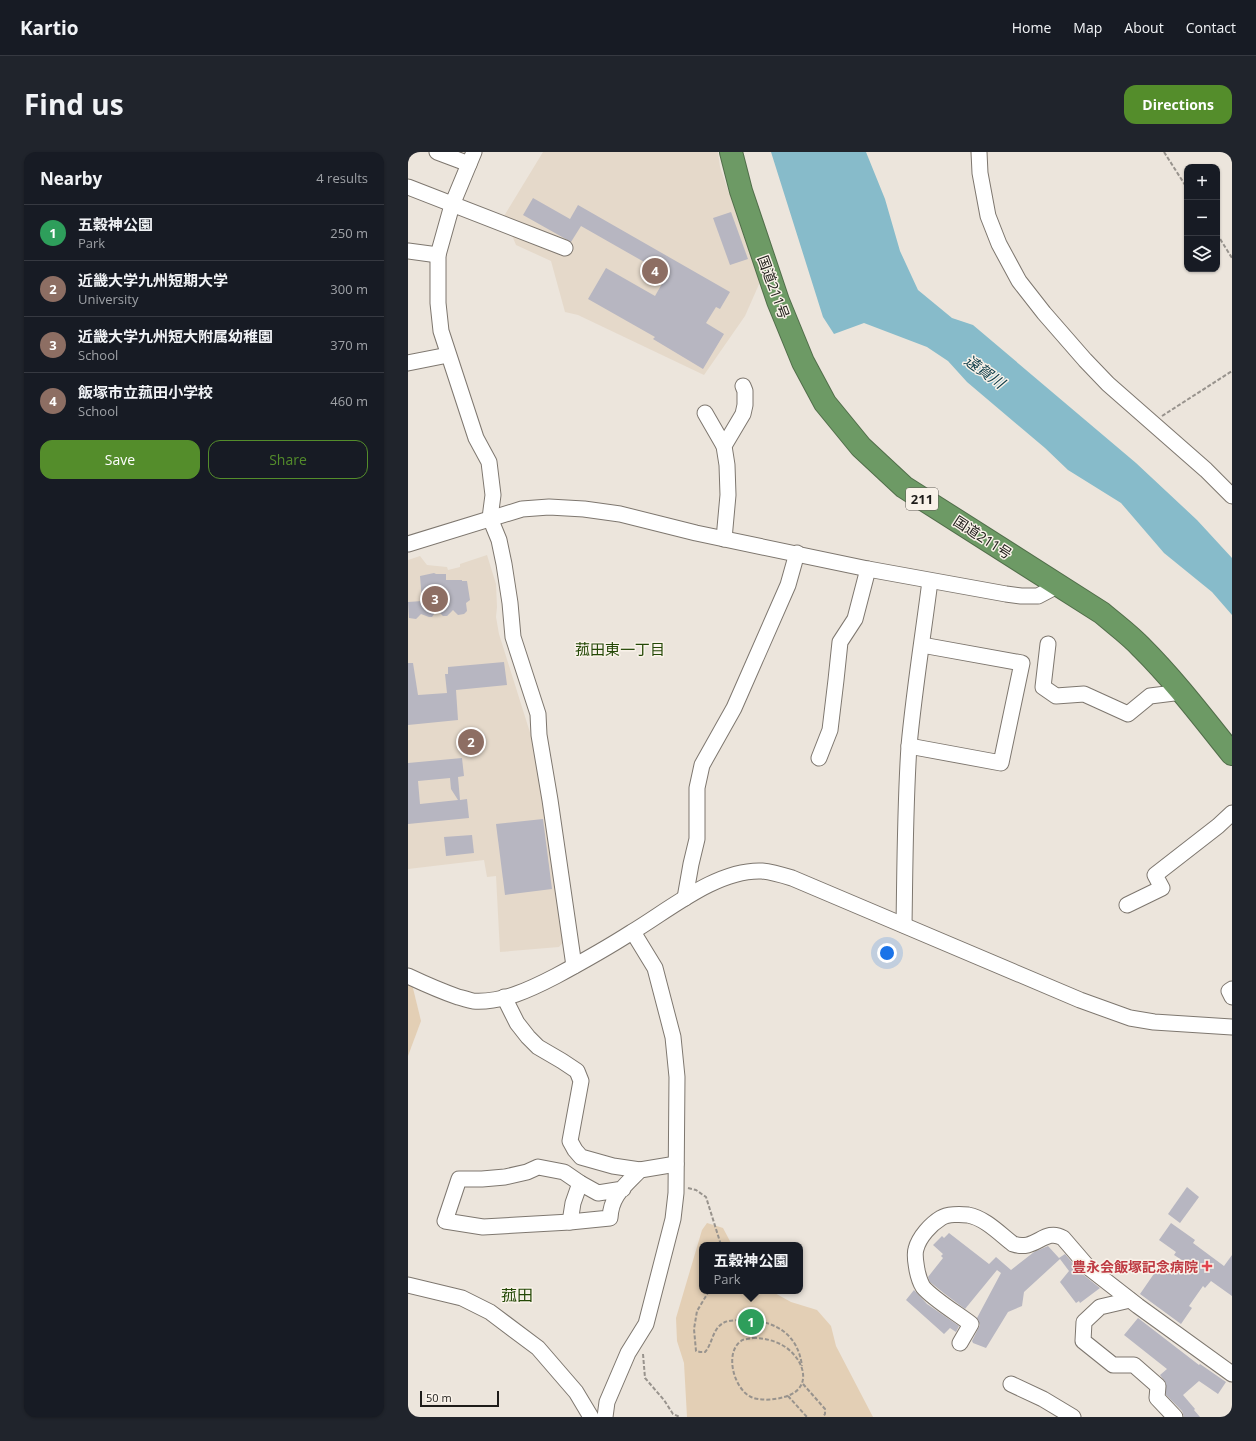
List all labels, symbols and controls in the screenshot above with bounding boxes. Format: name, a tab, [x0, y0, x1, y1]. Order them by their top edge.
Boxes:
text: Kartio	[20, 15, 79, 41]
text: Home	[1012, 18, 1051, 37]
text: Map	[1073, 18, 1102, 37]
text: About	[1124, 18, 1164, 37]
text: Contact	[1186, 18, 1236, 37]
text: Find us	[24, 85, 124, 123]
button: Directions	[1124, 85, 1232, 124]
map controls	[1184, 164, 1220, 272]
button: +	[1184, 164, 1220, 200]
text: Nearby	[40, 167, 102, 190]
text: 4 results	[316, 169, 368, 187]
button: −	[1184, 200, 1220, 236]
text: 五穀神公園	[78, 214, 153, 234]
text: 1	[49, 224, 57, 242]
text: 250 m	[330, 224, 368, 242]
text: Park	[78, 234, 105, 252]
button: layers	[1184, 236, 1220, 272]
street label: 国道211号	[754, 253, 794, 321]
pin: 4	[642, 256, 668, 286]
text: 近畿大学九州短期大学	[78, 270, 228, 290]
text: 2	[49, 280, 57, 298]
text: 300 m	[330, 280, 368, 298]
text: University	[78, 290, 138, 308]
text: 近畿大学九州短大附属幼稚園	[78, 326, 273, 346]
text: 3	[49, 336, 57, 354]
text: 370 m	[330, 336, 368, 354]
text: School	[78, 346, 118, 364]
water label: 遠賀川	[961, 350, 1011, 393]
text: 飯塚市立菰田小学校	[78, 382, 213, 402]
text: 4	[49, 392, 57, 410]
text: 460 m	[330, 392, 368, 410]
text: School	[78, 402, 118, 420]
button: Save	[40, 440, 200, 479]
button: Share	[208, 440, 368, 479]
road number: 211	[906, 488, 938, 510]
street label: 国道211号	[950, 511, 1016, 563]
pin: 3	[422, 584, 448, 614]
district label: 菰田東一丁目	[575, 639, 665, 659]
pin: 2	[458, 727, 484, 757]
your location	[877, 943, 897, 963]
popup	[699, 1242, 803, 1294]
text: 五穀神公園	[713, 1250, 789, 1270]
place label: 豊永会飯塚記念病院	[1072, 1257, 1198, 1276]
marker: 豊永会飯塚記念病院	[1201, 1260, 1213, 1272]
text: Park	[713, 1270, 741, 1288]
district label: 菰田	[501, 1284, 533, 1306]
pin: 1	[738, 1307, 764, 1337]
scale bar	[420, 1389, 499, 1408]
text: 50 m	[426, 1390, 452, 1405]

